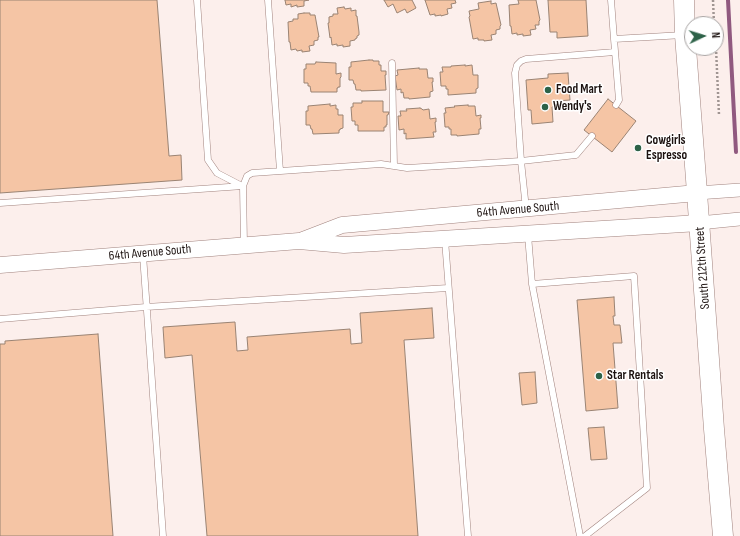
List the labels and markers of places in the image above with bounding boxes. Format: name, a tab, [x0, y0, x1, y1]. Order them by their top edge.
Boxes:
place label: Food Mart	[556, 82, 602, 98]
marker: Food Mart	[543, 85, 553, 95]
place label: Wendy's	[553, 99, 592, 115]
marker: Wendy's	[540, 102, 550, 112]
place label: Cowgirls Espresso	[646, 133, 687, 164]
marker: Cowgirls Espresso	[633, 143, 643, 153]
place label: Star Rentals	[607, 368, 663, 384]
marker: Star Rentals	[594, 371, 604, 381]

